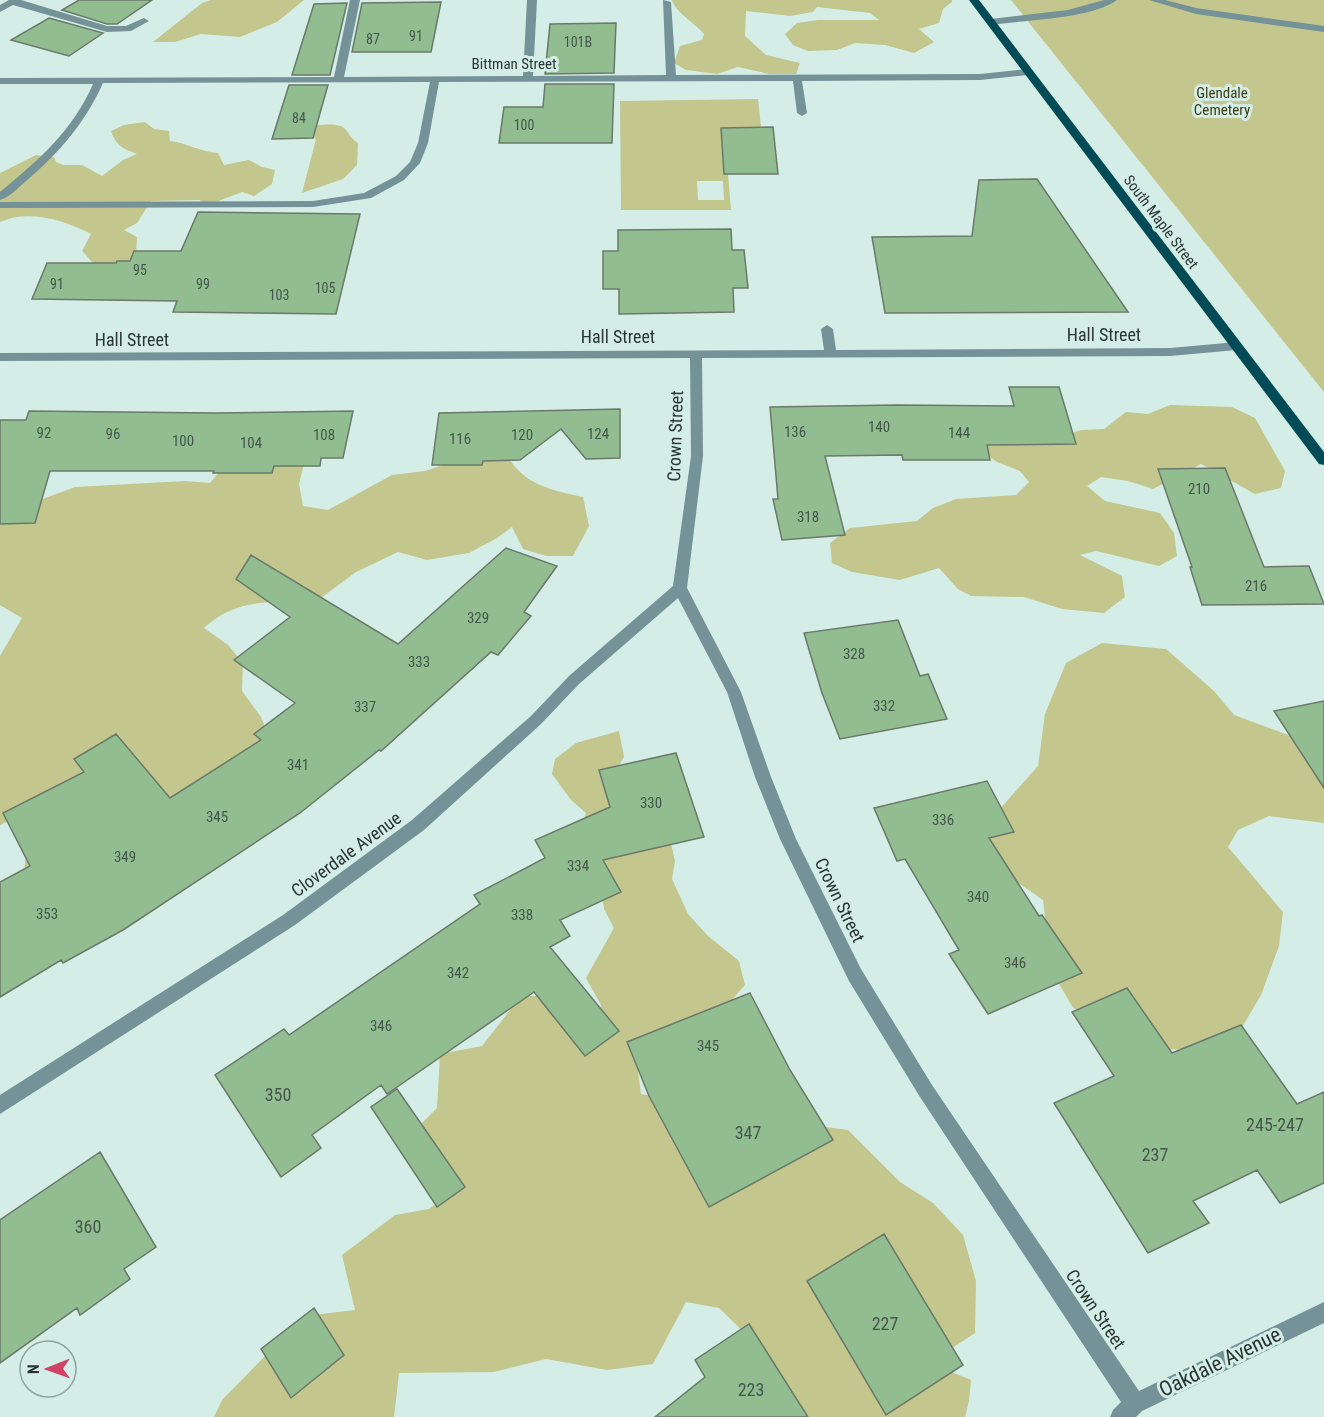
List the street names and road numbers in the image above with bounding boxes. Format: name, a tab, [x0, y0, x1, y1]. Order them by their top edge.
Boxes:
street label: Bittman Street	[472, 55, 556, 73]
street label: South Maple Street	[1120, 172, 1202, 272]
street label: Hall Street	[1067, 324, 1141, 345]
street label: Hall Street	[581, 326, 655, 347]
street label: Hall Street	[95, 329, 169, 350]
street label: Crown Street	[663, 390, 687, 482]
street label: Cloverdale Avenue	[287, 807, 405, 901]
street label: Crown Street	[811, 854, 869, 946]
street label: Crown Street	[1062, 1265, 1130, 1353]
street label: Oakdale Avenue	[1155, 1322, 1285, 1402]

